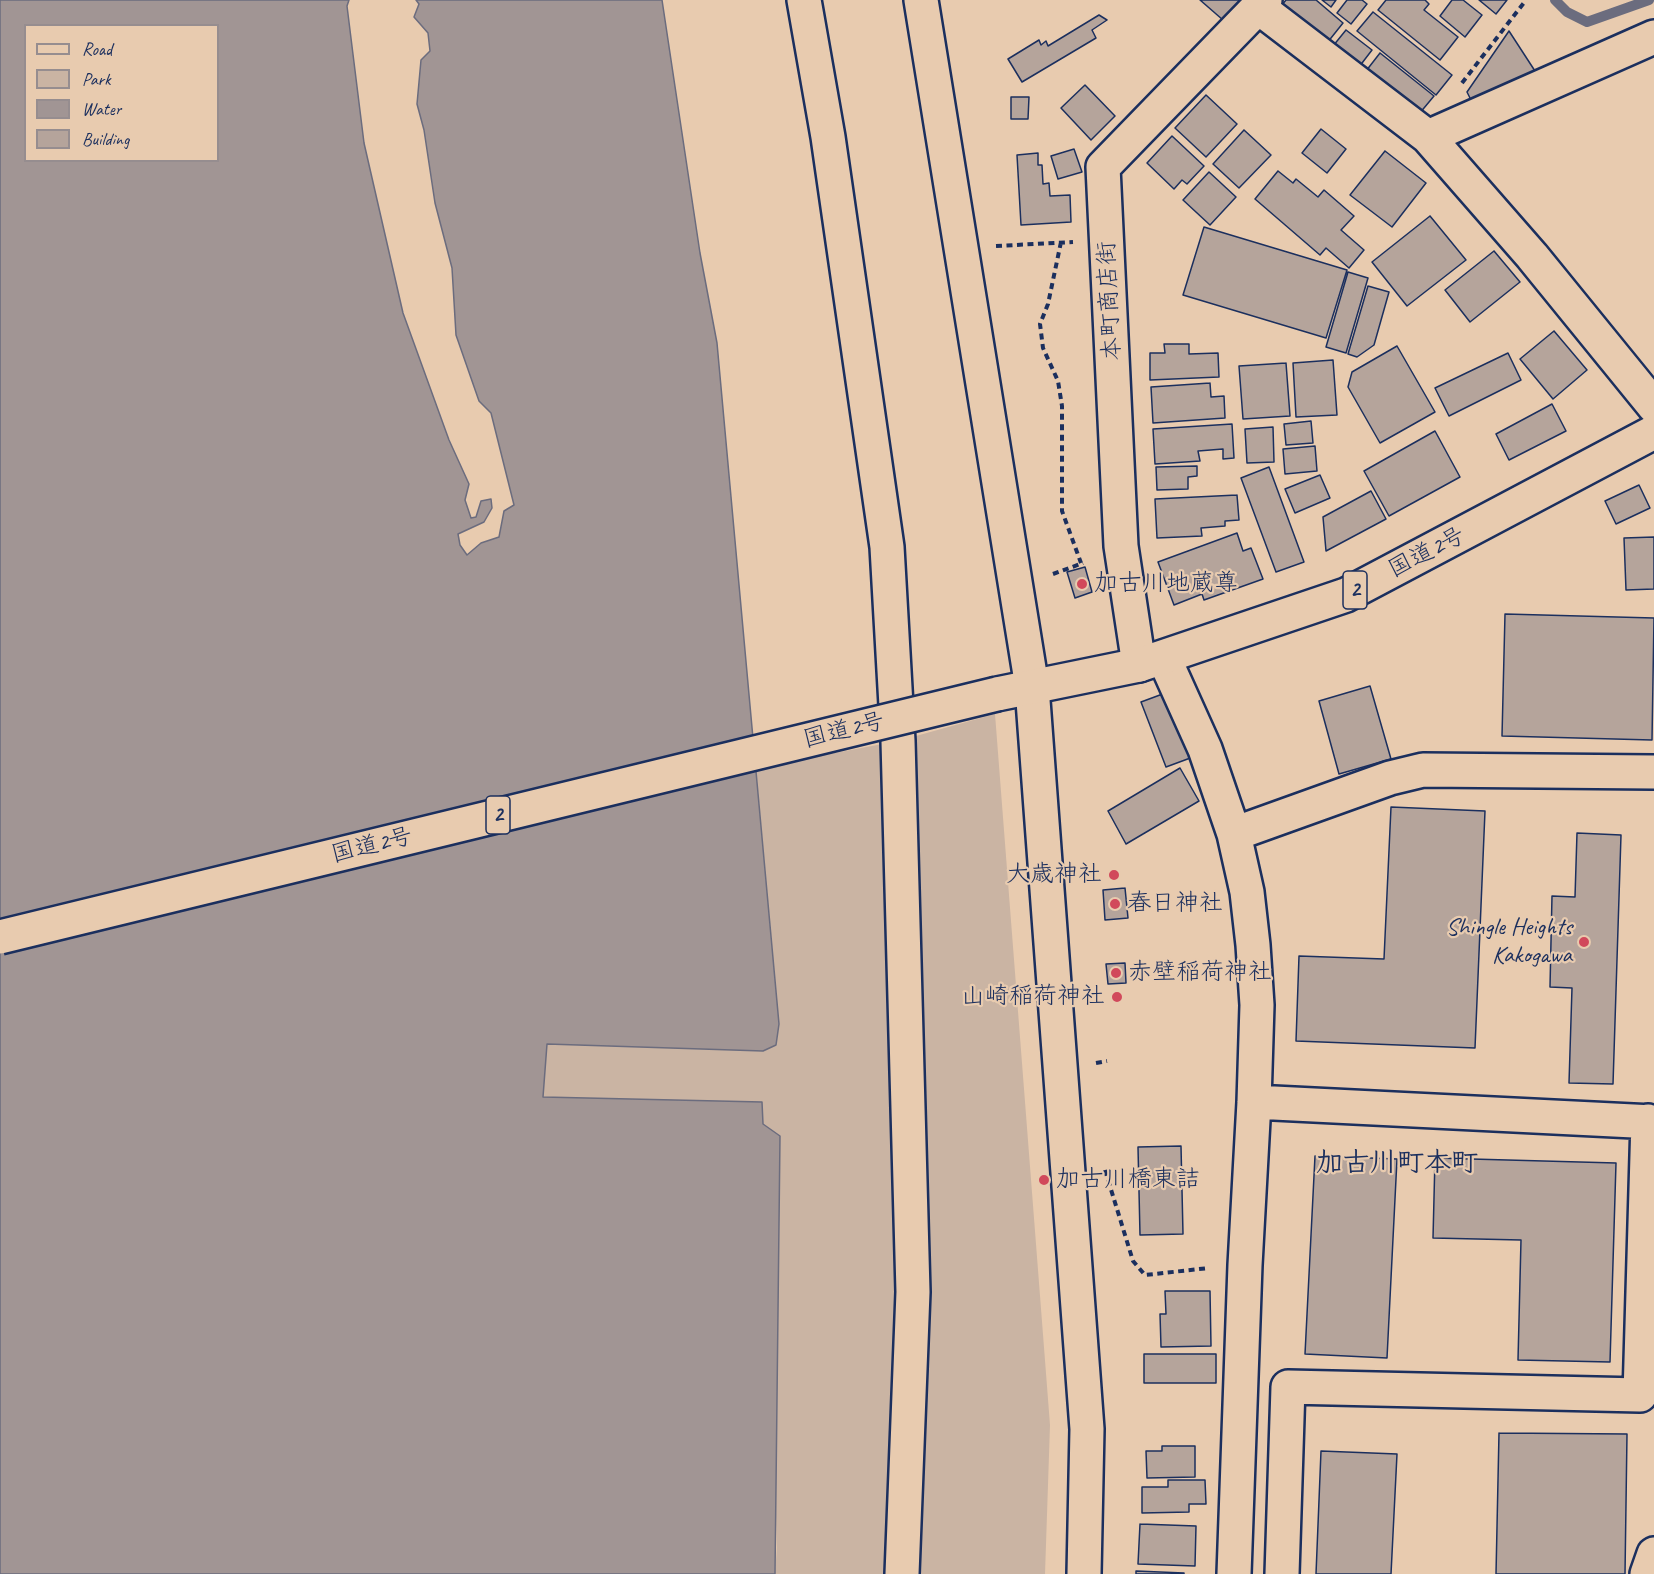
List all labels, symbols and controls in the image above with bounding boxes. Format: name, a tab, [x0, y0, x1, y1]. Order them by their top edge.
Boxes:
legend	[24, 24, 219, 162]
text: Road	[82, 38, 112, 60]
text: Park	[82, 68, 111, 90]
text: Water	[82, 98, 121, 120]
text: Building	[82, 128, 129, 150]
street label: 本町商店街	[1092, 240, 1128, 362]
street label: 国道2号	[1384, 521, 1470, 585]
place label: 加古川地蔵尊	[1094, 570, 1238, 598]
road number: 2	[1343, 571, 1367, 609]
marker: 加古川地蔵尊	[1075, 577, 1089, 591]
street label: 国道2号	[800, 707, 888, 755]
road number: 2	[486, 796, 510, 834]
street label: 国道2号	[328, 822, 416, 870]
place label: 大歳神社	[1006, 861, 1102, 889]
marker: 大歳神社	[1107, 868, 1121, 882]
place label: 春日神社	[1127, 890, 1223, 918]
marker: 春日神社	[1108, 897, 1122, 911]
place label: Shingle Heights Kakogawa	[1446, 914, 1572, 970]
marker: Shingle Heights Kakogawa	[1577, 935, 1591, 949]
place label: 赤壁稲荷神社	[1128, 959, 1272, 987]
marker: 赤壁稲荷神社	[1109, 966, 1123, 980]
place label: 山崎稲荷神社	[961, 983, 1105, 1011]
marker: 山崎稲荷神社	[1110, 990, 1124, 1004]
district label: 加古川町本町	[1316, 1148, 1478, 1180]
place label: 加古川橋東詰	[1056, 1166, 1200, 1194]
marker: 加古川橋東詰	[1037, 1173, 1051, 1187]

